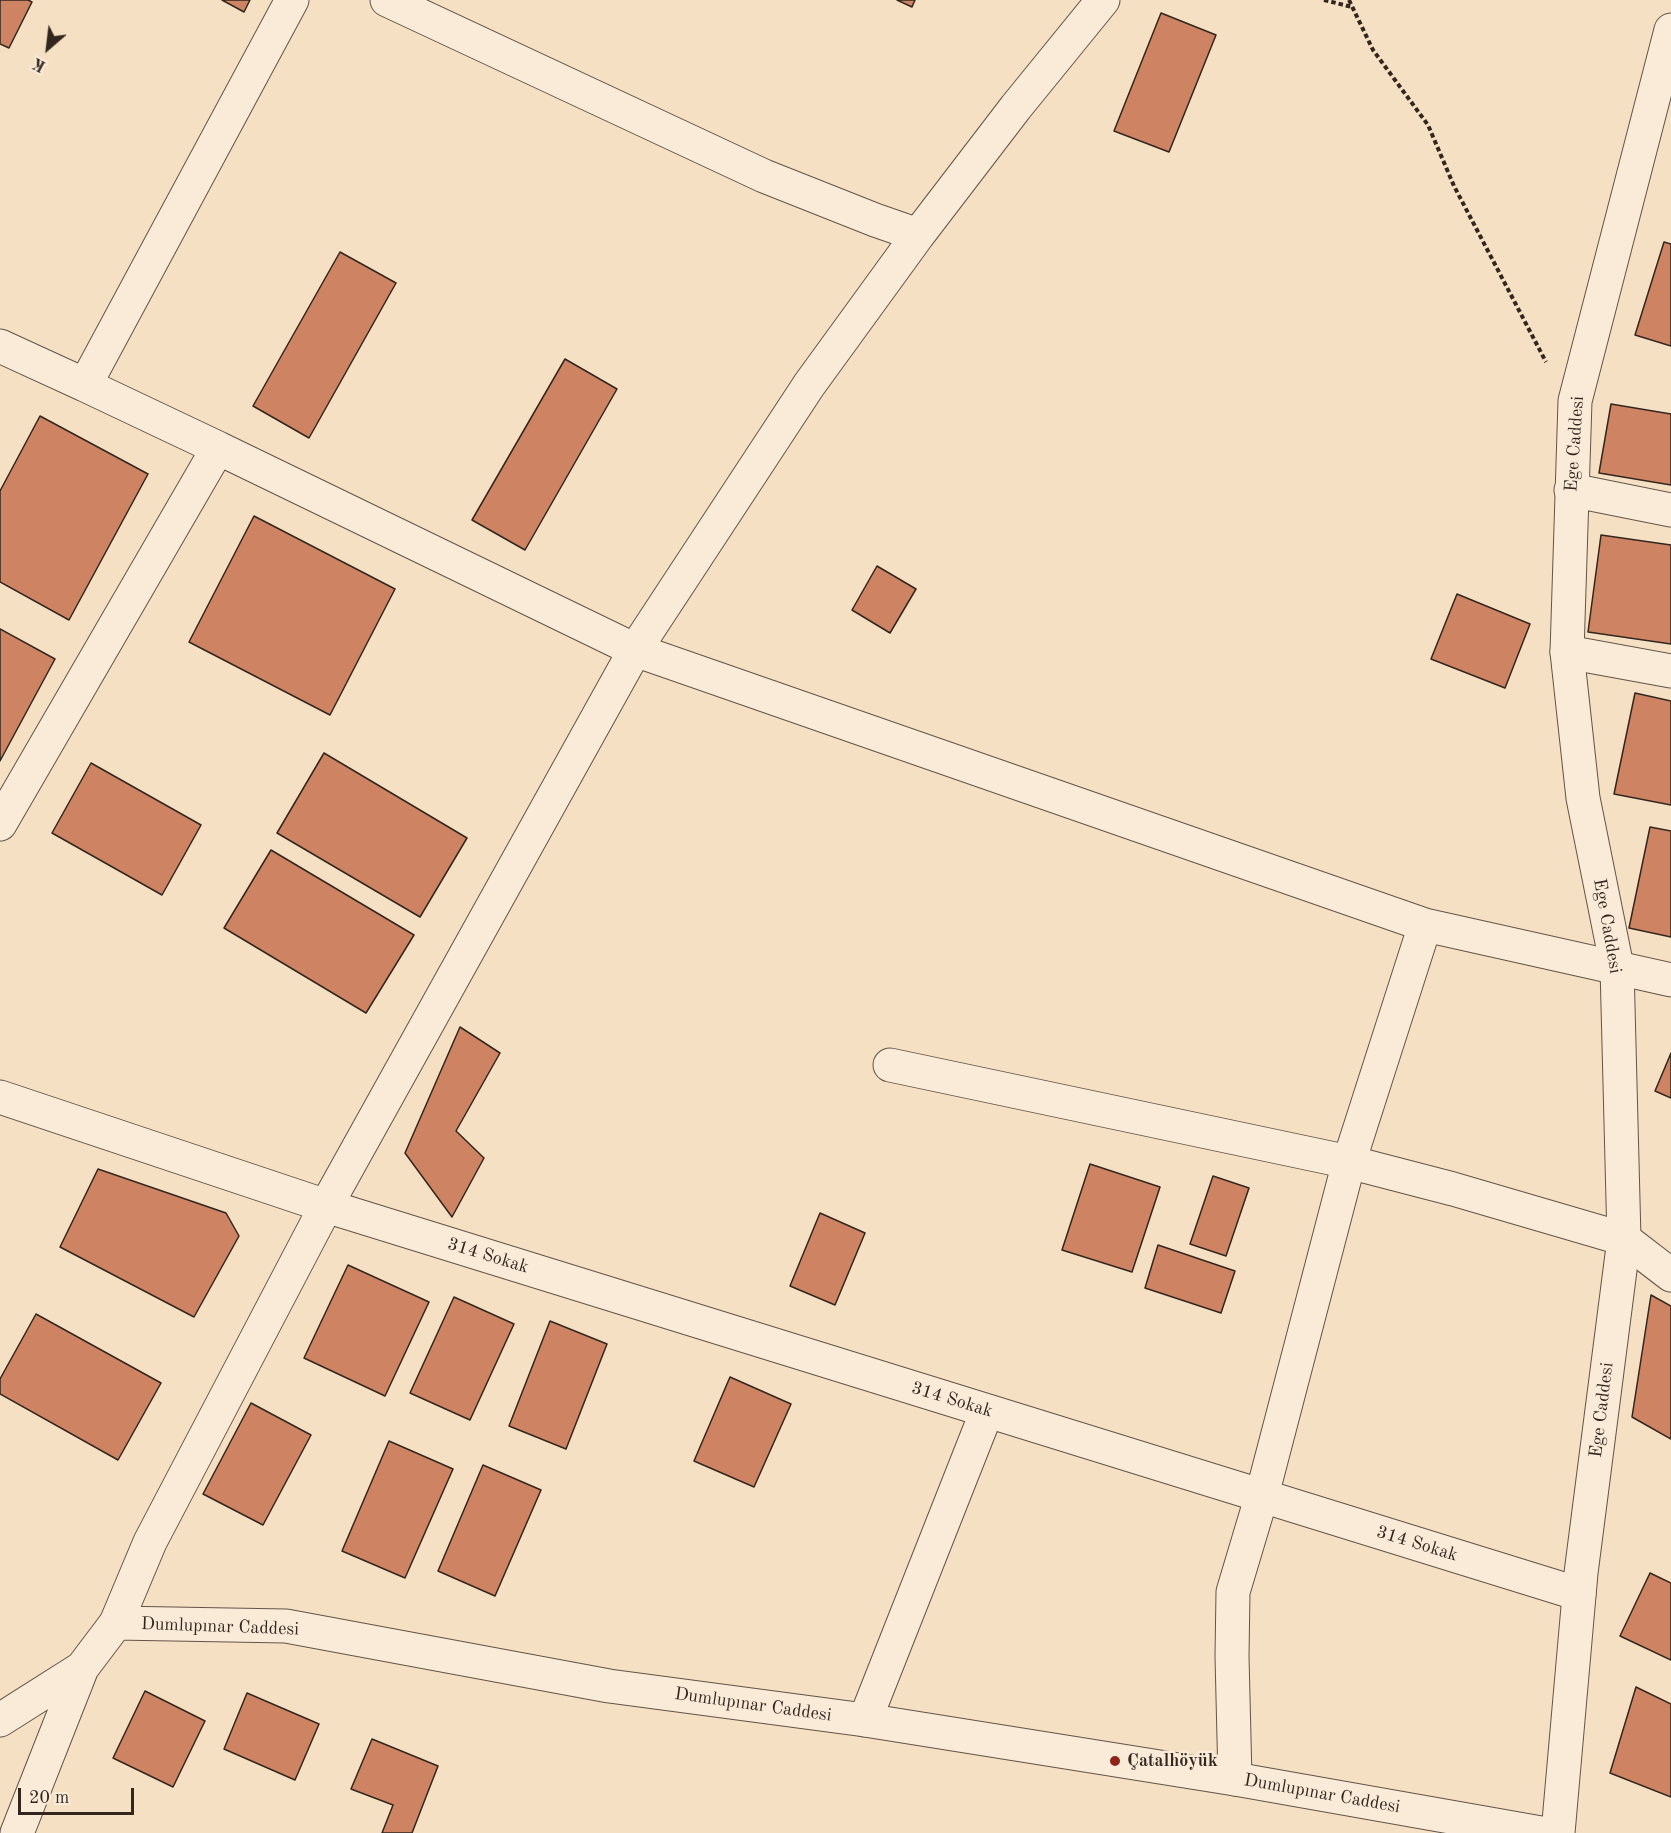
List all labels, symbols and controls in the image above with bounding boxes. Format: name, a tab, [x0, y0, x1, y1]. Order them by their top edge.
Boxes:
north arrow	[18, 18, 78, 78]
text: K	[30, 54, 49, 74]
street label: Ege Caddesi	[1561, 395, 1589, 493]
street label: Ege Caddesi	[1588, 877, 1626, 975]
street label: 314 Sokak	[445, 1233, 531, 1279]
street label: Ege Caddesi	[1585, 1361, 1619, 1459]
street label: 314 Sokak	[909, 1377, 995, 1423]
street label: 314 Sokak	[1374, 1521, 1460, 1567]
street label: Dumlupınar Caddesi	[141, 1613, 299, 1641]
street label: Dumlupınar Caddesi	[673, 1683, 833, 1727]
place label: Çatalhöyük	[1127, 1750, 1218, 1772]
marker: Çatalhöyük	[1108, 1754, 1122, 1768]
street label: Dumlupınar Caddesi	[1242, 1770, 1402, 1818]
scale bar	[21, 1776, 136, 1814]
text: 20 m	[29, 1789, 69, 1807]

